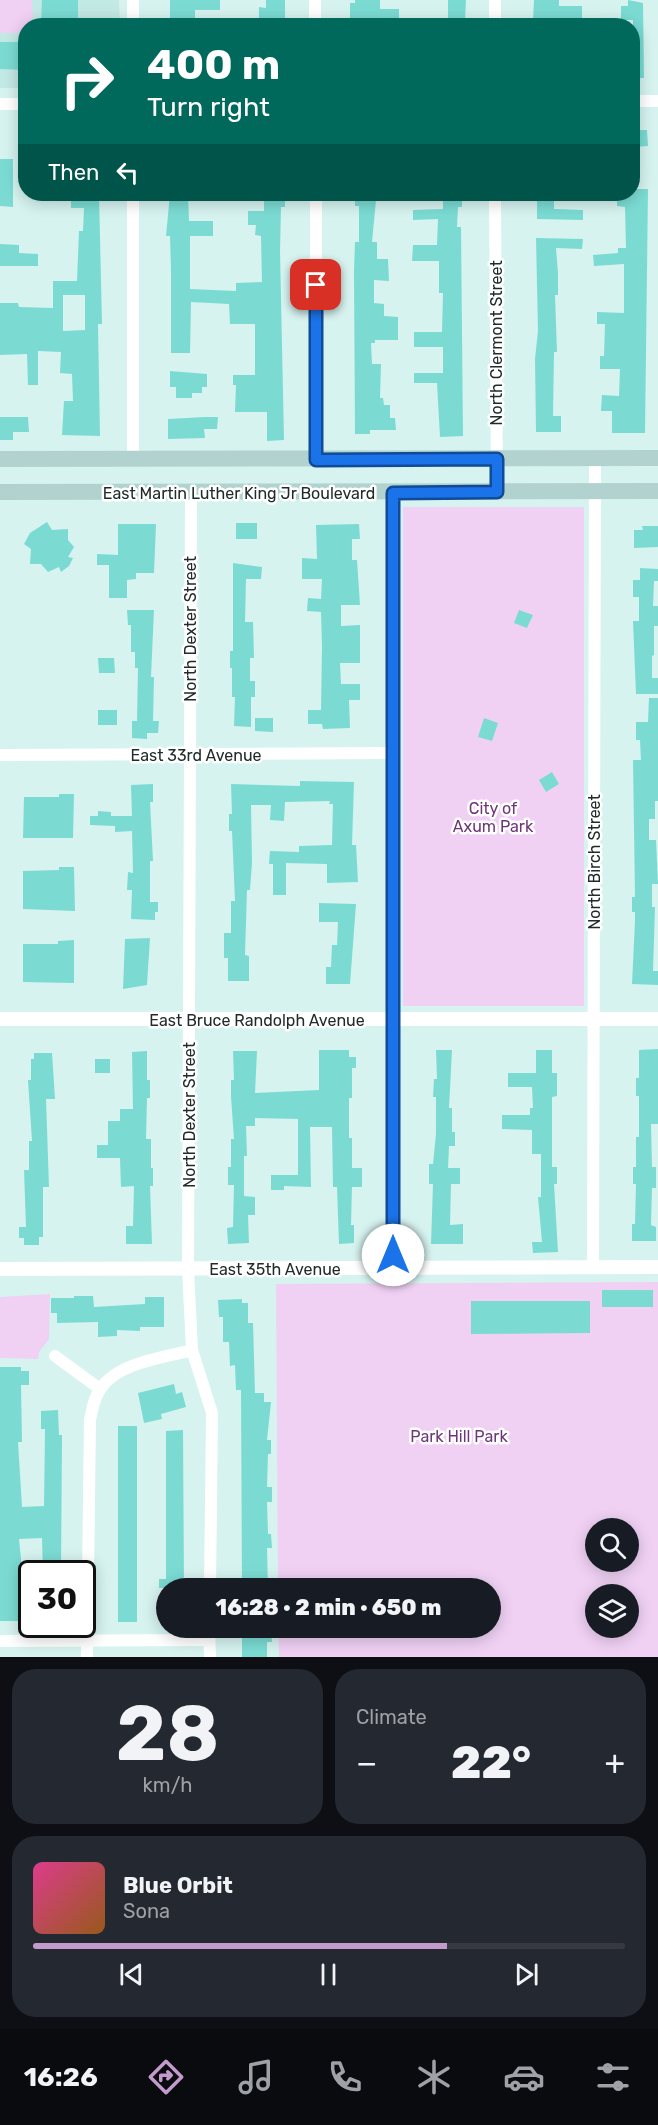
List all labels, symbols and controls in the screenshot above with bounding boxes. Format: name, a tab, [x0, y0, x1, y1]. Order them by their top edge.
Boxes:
text: 400 m	[147, 40, 280, 90]
icon: right	[48, 42, 126, 120]
text: Turn right	[147, 91, 270, 123]
icon: left	[111, 156, 144, 189]
text: Then	[48, 159, 99, 186]
pin	[290, 259, 341, 310]
street label: North Clermont Street	[487, 260, 506, 426]
icon: arrive	[299, 268, 332, 301]
street label: East Martin Luther King Jr Boulevard	[103, 484, 375, 503]
street label: North Dexter Street	[181, 556, 200, 702]
street label: East 33rd Avenue	[130, 746, 262, 765]
street label: North Birch Street	[585, 794, 604, 930]
park label: City of Axum Park	[453, 799, 534, 836]
street label: East Bruce Randolph Avenue	[149, 1011, 365, 1030]
street label: North Dexter Street	[180, 1042, 199, 1188]
position arrow	[361, 1223, 425, 1287]
street label: East 35th Avenue	[209, 1260, 341, 1279]
park label: Park Hill Park	[410, 1427, 508, 1446]
map controls	[585, 1518, 639, 1638]
button: search	[585, 1518, 639, 1572]
speed limit sign: 30	[18, 1560, 96, 1638]
button: layers	[585, 1584, 639, 1638]
text: 16:28 · 2 min · 650 m	[216, 1594, 441, 1621]
text: 28	[116, 1687, 219, 1780]
text: Climate	[356, 1705, 427, 1729]
text: 22°	[451, 1736, 531, 1789]
text: −	[356, 1743, 377, 1782]
text: +	[604, 1743, 625, 1782]
text: km/h	[143, 1773, 192, 1797]
text: Blue Orbit	[123, 1872, 233, 1899]
text: Sona	[123, 1899, 170, 1923]
icon: previous	[115, 1958, 148, 1991]
icon: pause	[312, 1958, 345, 1991]
icon: next	[510, 1958, 543, 1991]
icon: directions	[145, 2056, 187, 2098]
icon: music	[235, 2056, 277, 2098]
icon: phone	[324, 2056, 366, 2098]
icon: climate	[413, 2056, 455, 2098]
icon: car	[503, 2056, 545, 2098]
icon: filters	[592, 2056, 634, 2098]
text: 16:26	[24, 2061, 98, 2093]

